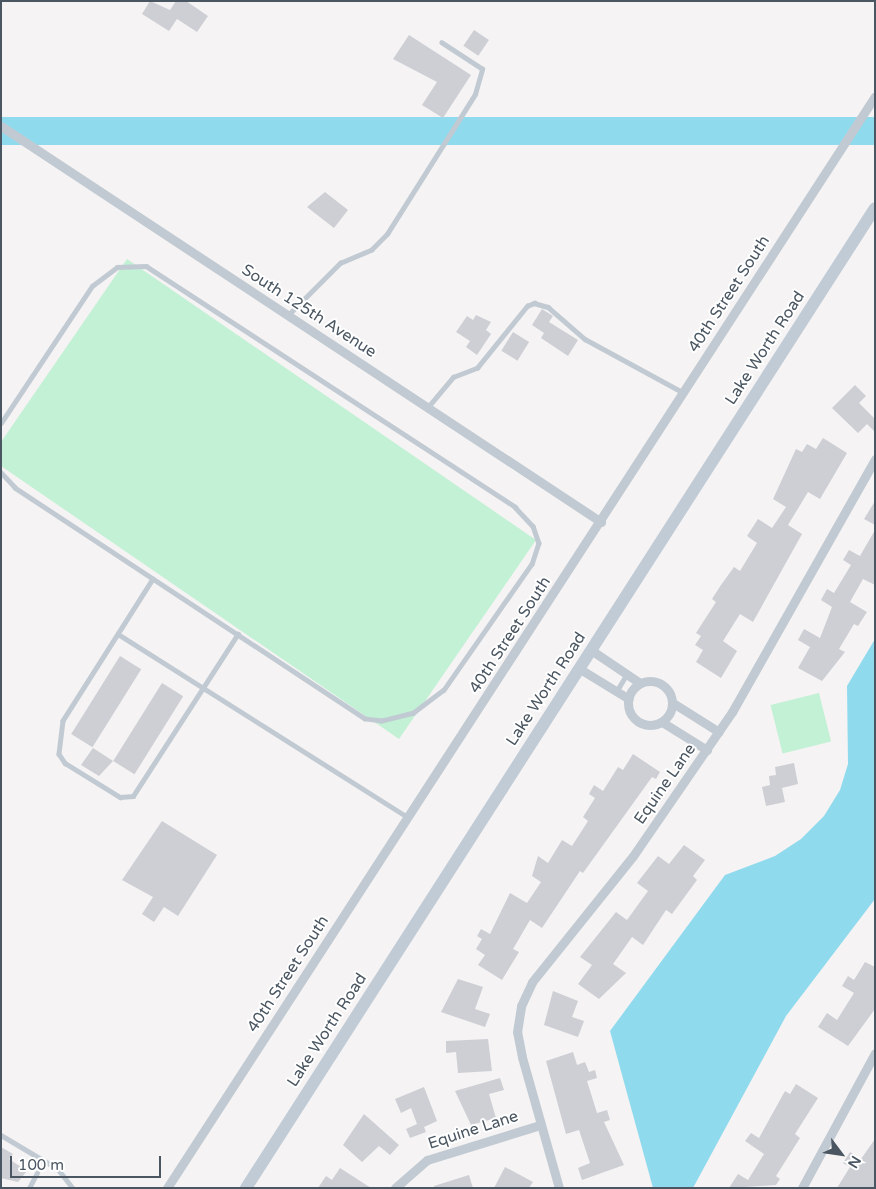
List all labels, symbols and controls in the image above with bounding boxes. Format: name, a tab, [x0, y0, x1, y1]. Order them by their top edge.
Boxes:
street label: 40th Street South	[684, 232, 774, 356]
street label: South 125th Avenue	[238, 260, 380, 362]
street label: Lake Worth Road	[721, 288, 809, 408]
street label: 40th Street South	[465, 573, 555, 697]
street label: Lake Worth Road	[502, 629, 590, 749]
street label: Equine Lane	[630, 740, 700, 828]
street label: 40th Street South	[243, 912, 333, 1036]
street label: Lake Worth Road	[283, 970, 371, 1090]
street label: Equine Lane	[425, 1106, 521, 1154]
north arrow	[816, 1129, 866, 1179]
scale bar	[12, 1146, 164, 1178]
text: N	[844, 1153, 864, 1171]
text: 100 m	[18, 1156, 64, 1174]

